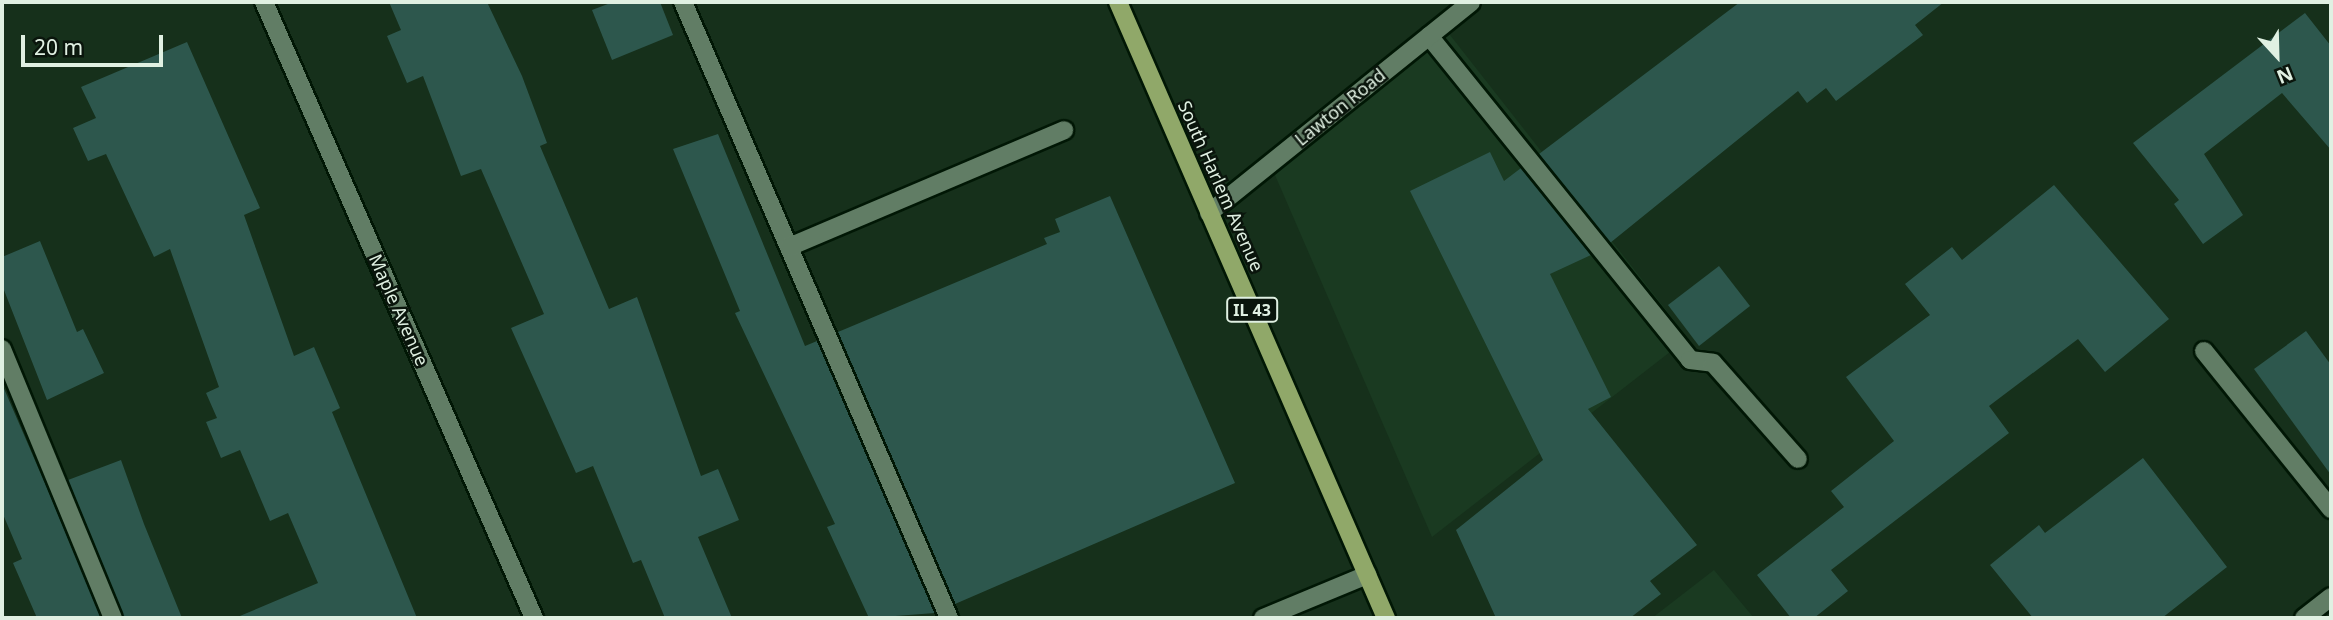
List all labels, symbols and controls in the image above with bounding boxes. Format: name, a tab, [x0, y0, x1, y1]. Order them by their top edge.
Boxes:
scale bar	[24, 21, 166, 65]
north arrow	[2242, 21, 2312, 91]
text: 20 m	[34, 33, 83, 61]
text: N	[2273, 61, 2297, 90]
street label: Lawton Road	[1290, 64, 1390, 150]
street label: South Harlem Avenue	[1174, 97, 1268, 275]
street label: Maple Avenue	[365, 251, 433, 369]
road number: IL 43	[1226, 298, 1278, 322]

